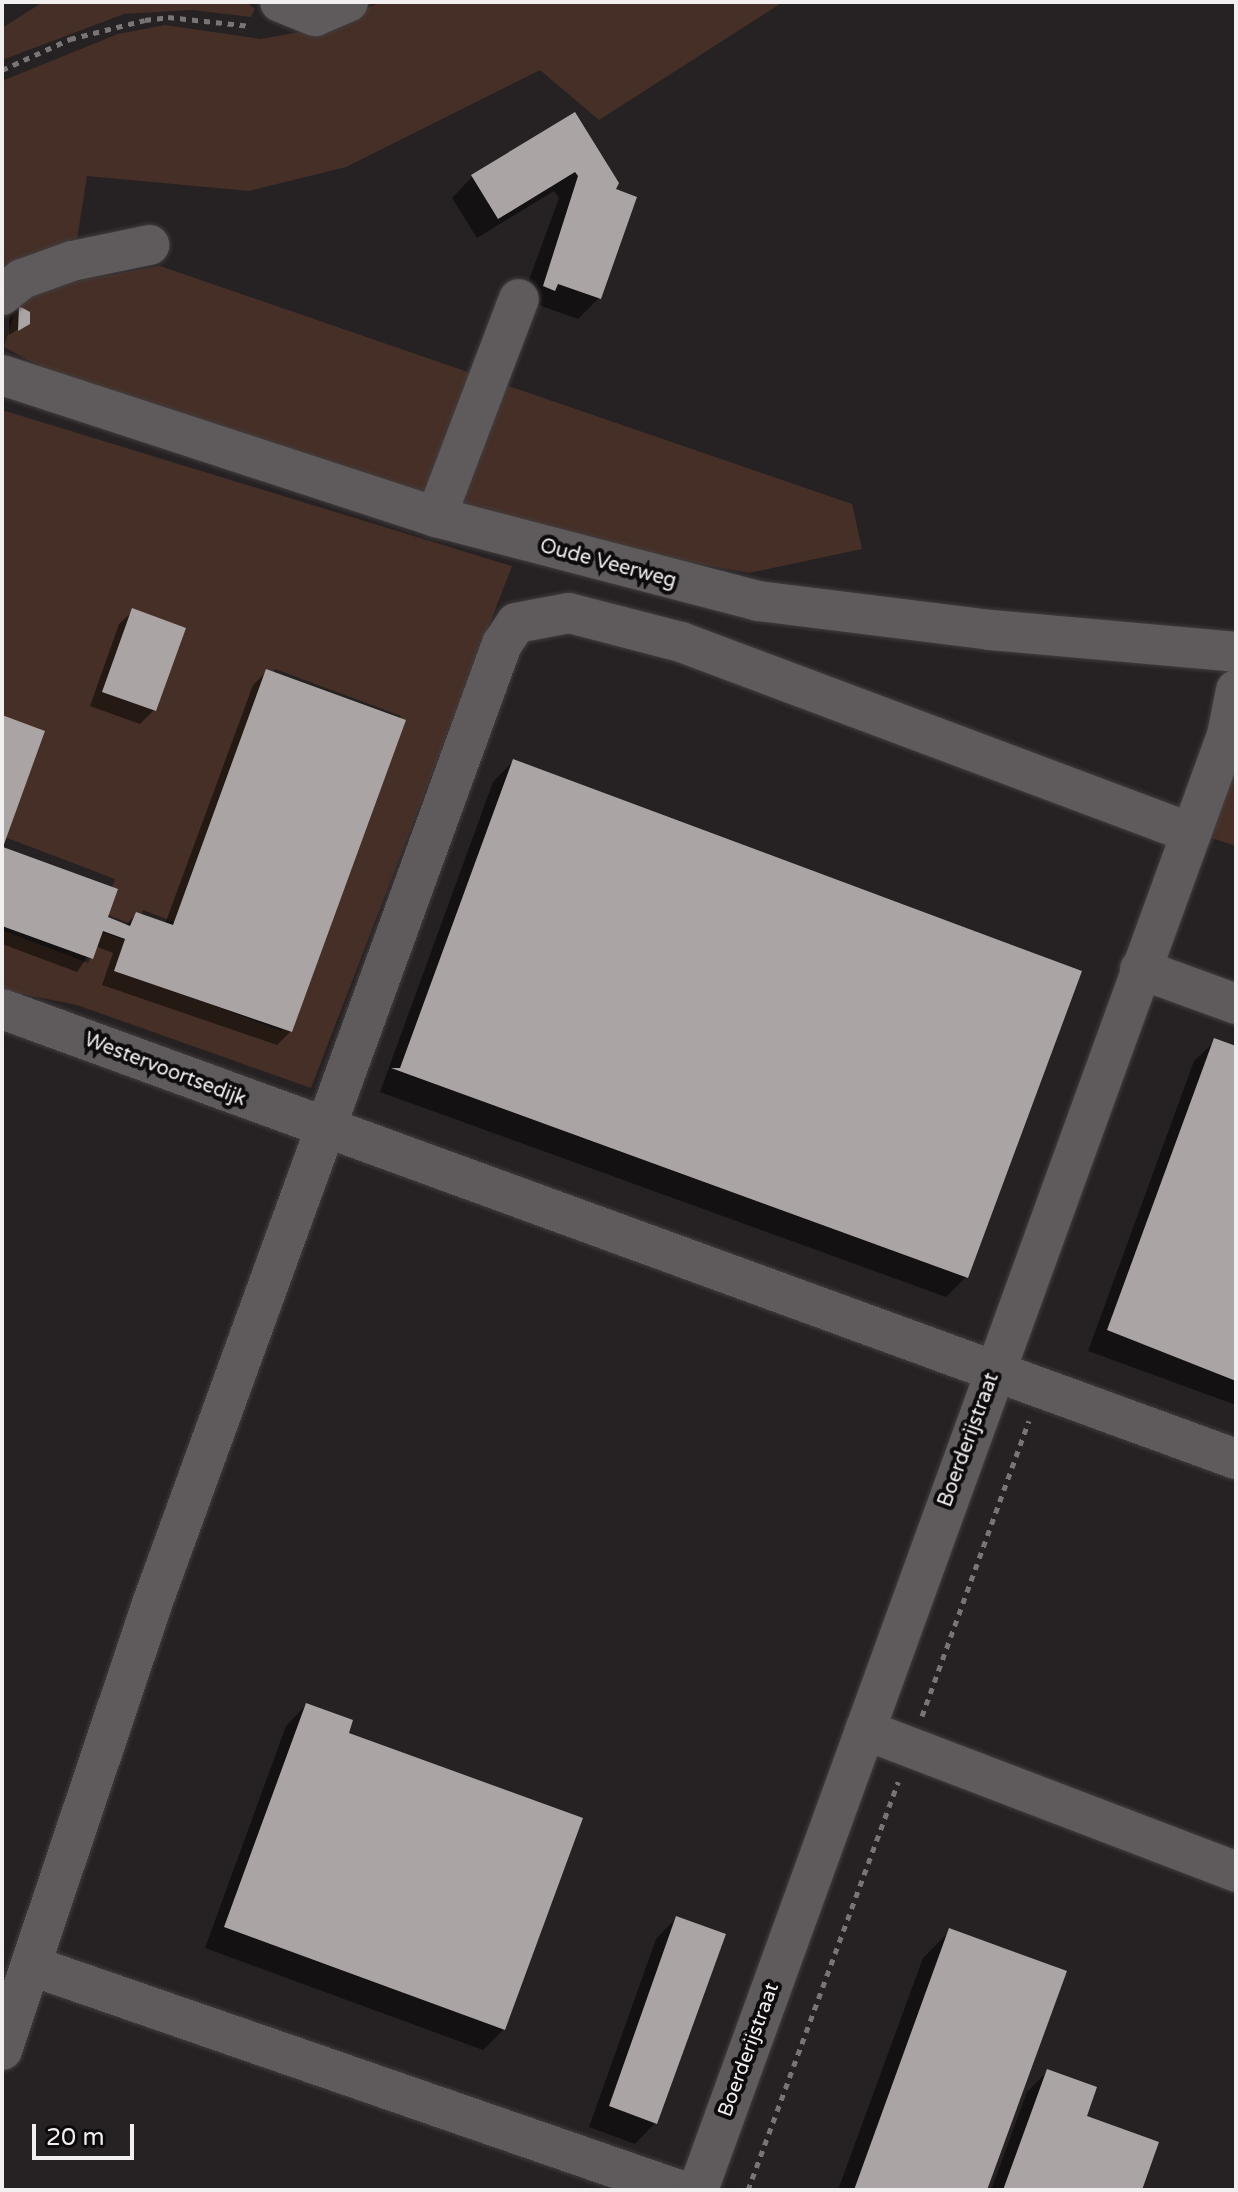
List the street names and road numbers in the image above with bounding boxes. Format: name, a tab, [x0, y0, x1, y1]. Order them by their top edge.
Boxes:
street label: Oude Veerweg	[537, 534, 679, 594]
street label: Westervoortsedijk	[81, 1028, 249, 1112]
street label: Boerderijstraat	[934, 1370, 1004, 1510]
street label: Boerderijstraat	[714, 1980, 784, 2120]

